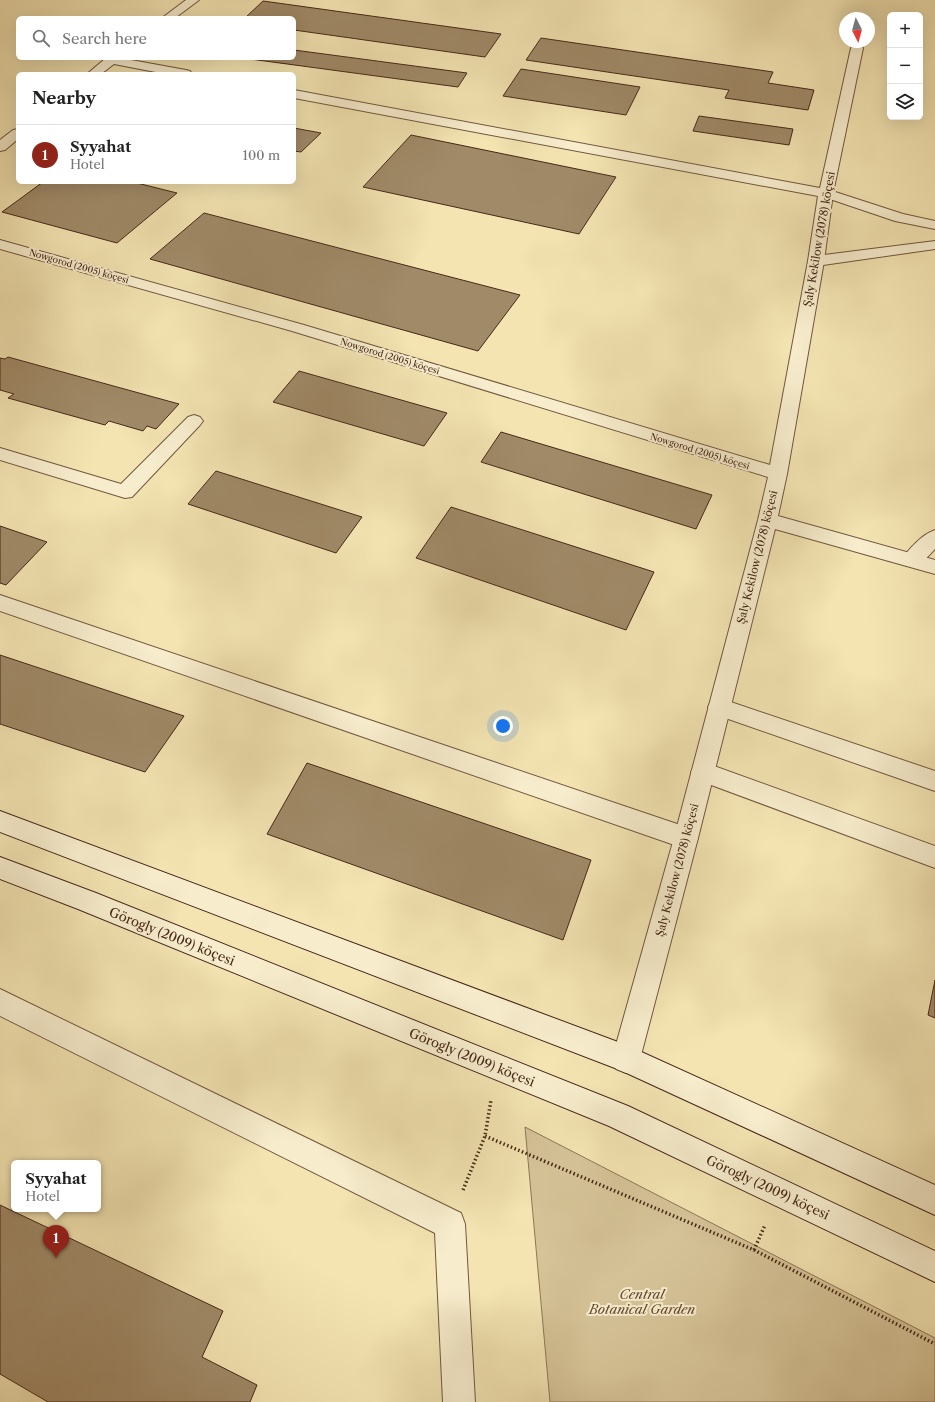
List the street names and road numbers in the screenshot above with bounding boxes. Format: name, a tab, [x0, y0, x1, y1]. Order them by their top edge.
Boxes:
street label: Şaly Kekilow (2078) köçesi	[800, 170, 838, 308]
street label: Nowgorod (2005) köçesi	[28, 246, 130, 286]
street label: Nowgorod (2005) köçesi	[339, 336, 441, 376]
street label: Nowgorod (2005) köçesi	[649, 431, 751, 471]
street label: Şaly Kekilow (2078) köçesi	[734, 488, 781, 625]
street label: Şaly Kekilow (2078) köçesi	[652, 801, 702, 938]
street label: Görogly (2009) köçesi	[107, 903, 237, 969]
street label: Görogly (2009) köçesi	[407, 1024, 537, 1090]
street label: Görogly (2009) köçesi	[704, 1151, 832, 1223]

